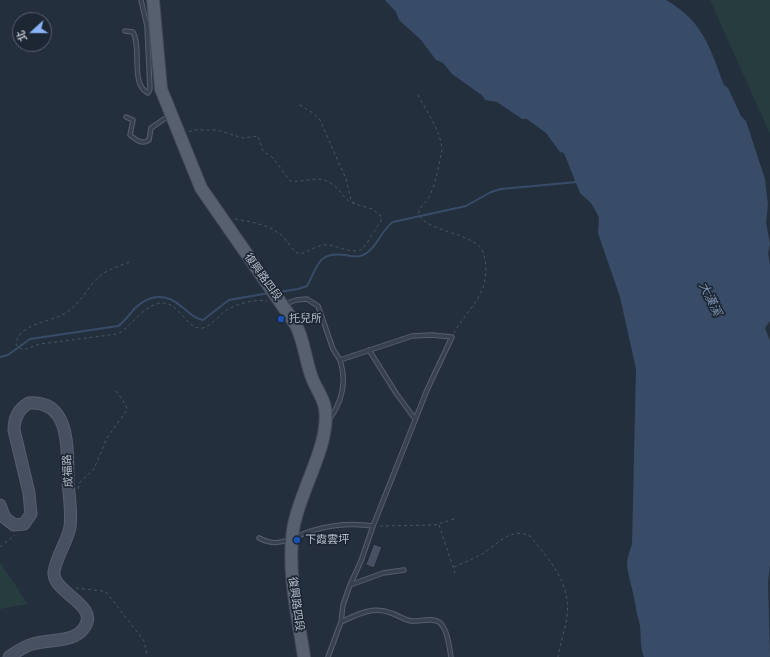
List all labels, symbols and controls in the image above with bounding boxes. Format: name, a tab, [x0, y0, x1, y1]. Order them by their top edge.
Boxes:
north arrow	[12, 12, 52, 52]
text: 北	[13, 28, 30, 44]
street label: 復興路四段	[241, 251, 285, 303]
water label: 大漢溪	[696, 280, 724, 318]
place label: 托兒所	[289, 312, 322, 326]
marker: 托兒所	[276, 314, 286, 324]
street label: 成福路	[61, 454, 75, 488]
place label: 下霞雲坪	[305, 533, 349, 547]
marker: 下霞雲坪	[292, 535, 302, 545]
street label: 復興路四段	[286, 576, 306, 632]

